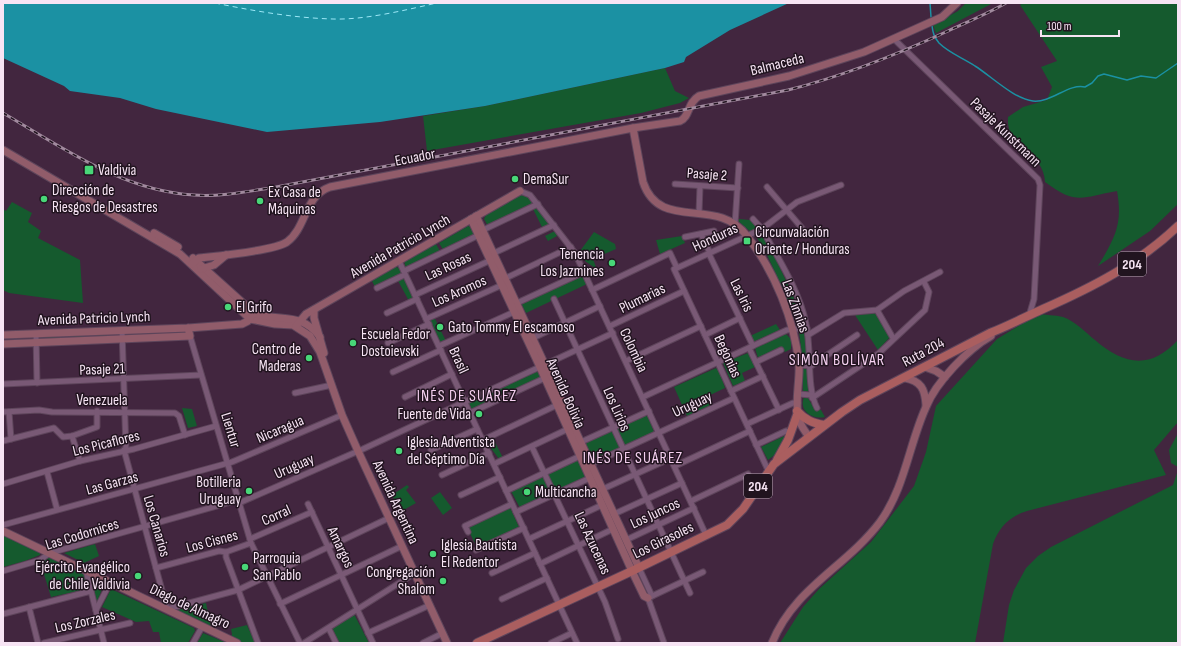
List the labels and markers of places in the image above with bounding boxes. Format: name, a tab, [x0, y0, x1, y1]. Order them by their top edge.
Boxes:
place label: Valdivia	[98, 161, 136, 180]
marker: Valdivia	[83, 164, 95, 176]
place label: DemaSur	[523, 170, 570, 189]
marker: DemaSur	[510, 174, 520, 184]
place label: Dirección de Riesgos de Desastres	[52, 181, 158, 217]
place label: Ex Casa de Máquinas	[268, 183, 321, 219]
marker: Dirección de Riesgos de Desastres	[39, 194, 49, 204]
marker: Ex Casa de Máquinas	[255, 196, 265, 206]
place label: Circunvalación Oriente / Honduras	[755, 223, 850, 259]
marker: Circunvalación Oriente / Honduras	[742, 236, 752, 246]
place label: Tenencia Los Jazmines	[540, 245, 604, 281]
marker: Tenencia Los Jazmines	[607, 258, 617, 268]
place label: El Grifo	[236, 298, 272, 317]
marker: El Grifo	[223, 302, 233, 312]
place label: Gato Tommy El escamoso	[448, 318, 575, 337]
marker: Gato Tommy El escamoso	[435, 322, 445, 332]
place label: Escuela Fedor Dostoievski	[361, 325, 431, 361]
marker: Escuela Fedor Dostoievski	[348, 338, 358, 348]
place label: Centro de Maderas	[252, 340, 301, 376]
marker: Centro de Maderas	[304, 353, 314, 363]
place label: Fuente de Vida	[397, 405, 471, 424]
marker: Fuente de Vida	[474, 409, 484, 419]
place label: Iglesia Adventista del Séptimo Día	[407, 433, 495, 469]
marker: Iglesia Adventista del Séptimo Día	[394, 446, 404, 456]
place label: Botilleria Uruguay	[196, 473, 241, 509]
place label: Multicancha	[535, 483, 597, 502]
marker: Botilleria Uruguay	[244, 486, 254, 496]
marker: Multicancha	[522, 487, 532, 497]
place label: Iglesia Bautista El Redentor	[441, 536, 517, 572]
place label: Parroquia San Pablo	[253, 549, 301, 585]
marker: Iglesia Bautista El Redentor	[428, 549, 438, 559]
place label: Ejército Evangélico de Chile Valdivia	[35, 558, 130, 594]
marker: Parroquia San Pablo	[240, 562, 250, 572]
place label: Congregación Shalom	[366, 563, 435, 599]
marker: Ejército Evangélico de Chile Valdivia	[133, 571, 143, 581]
marker: Congregación Shalom	[438, 576, 448, 586]

